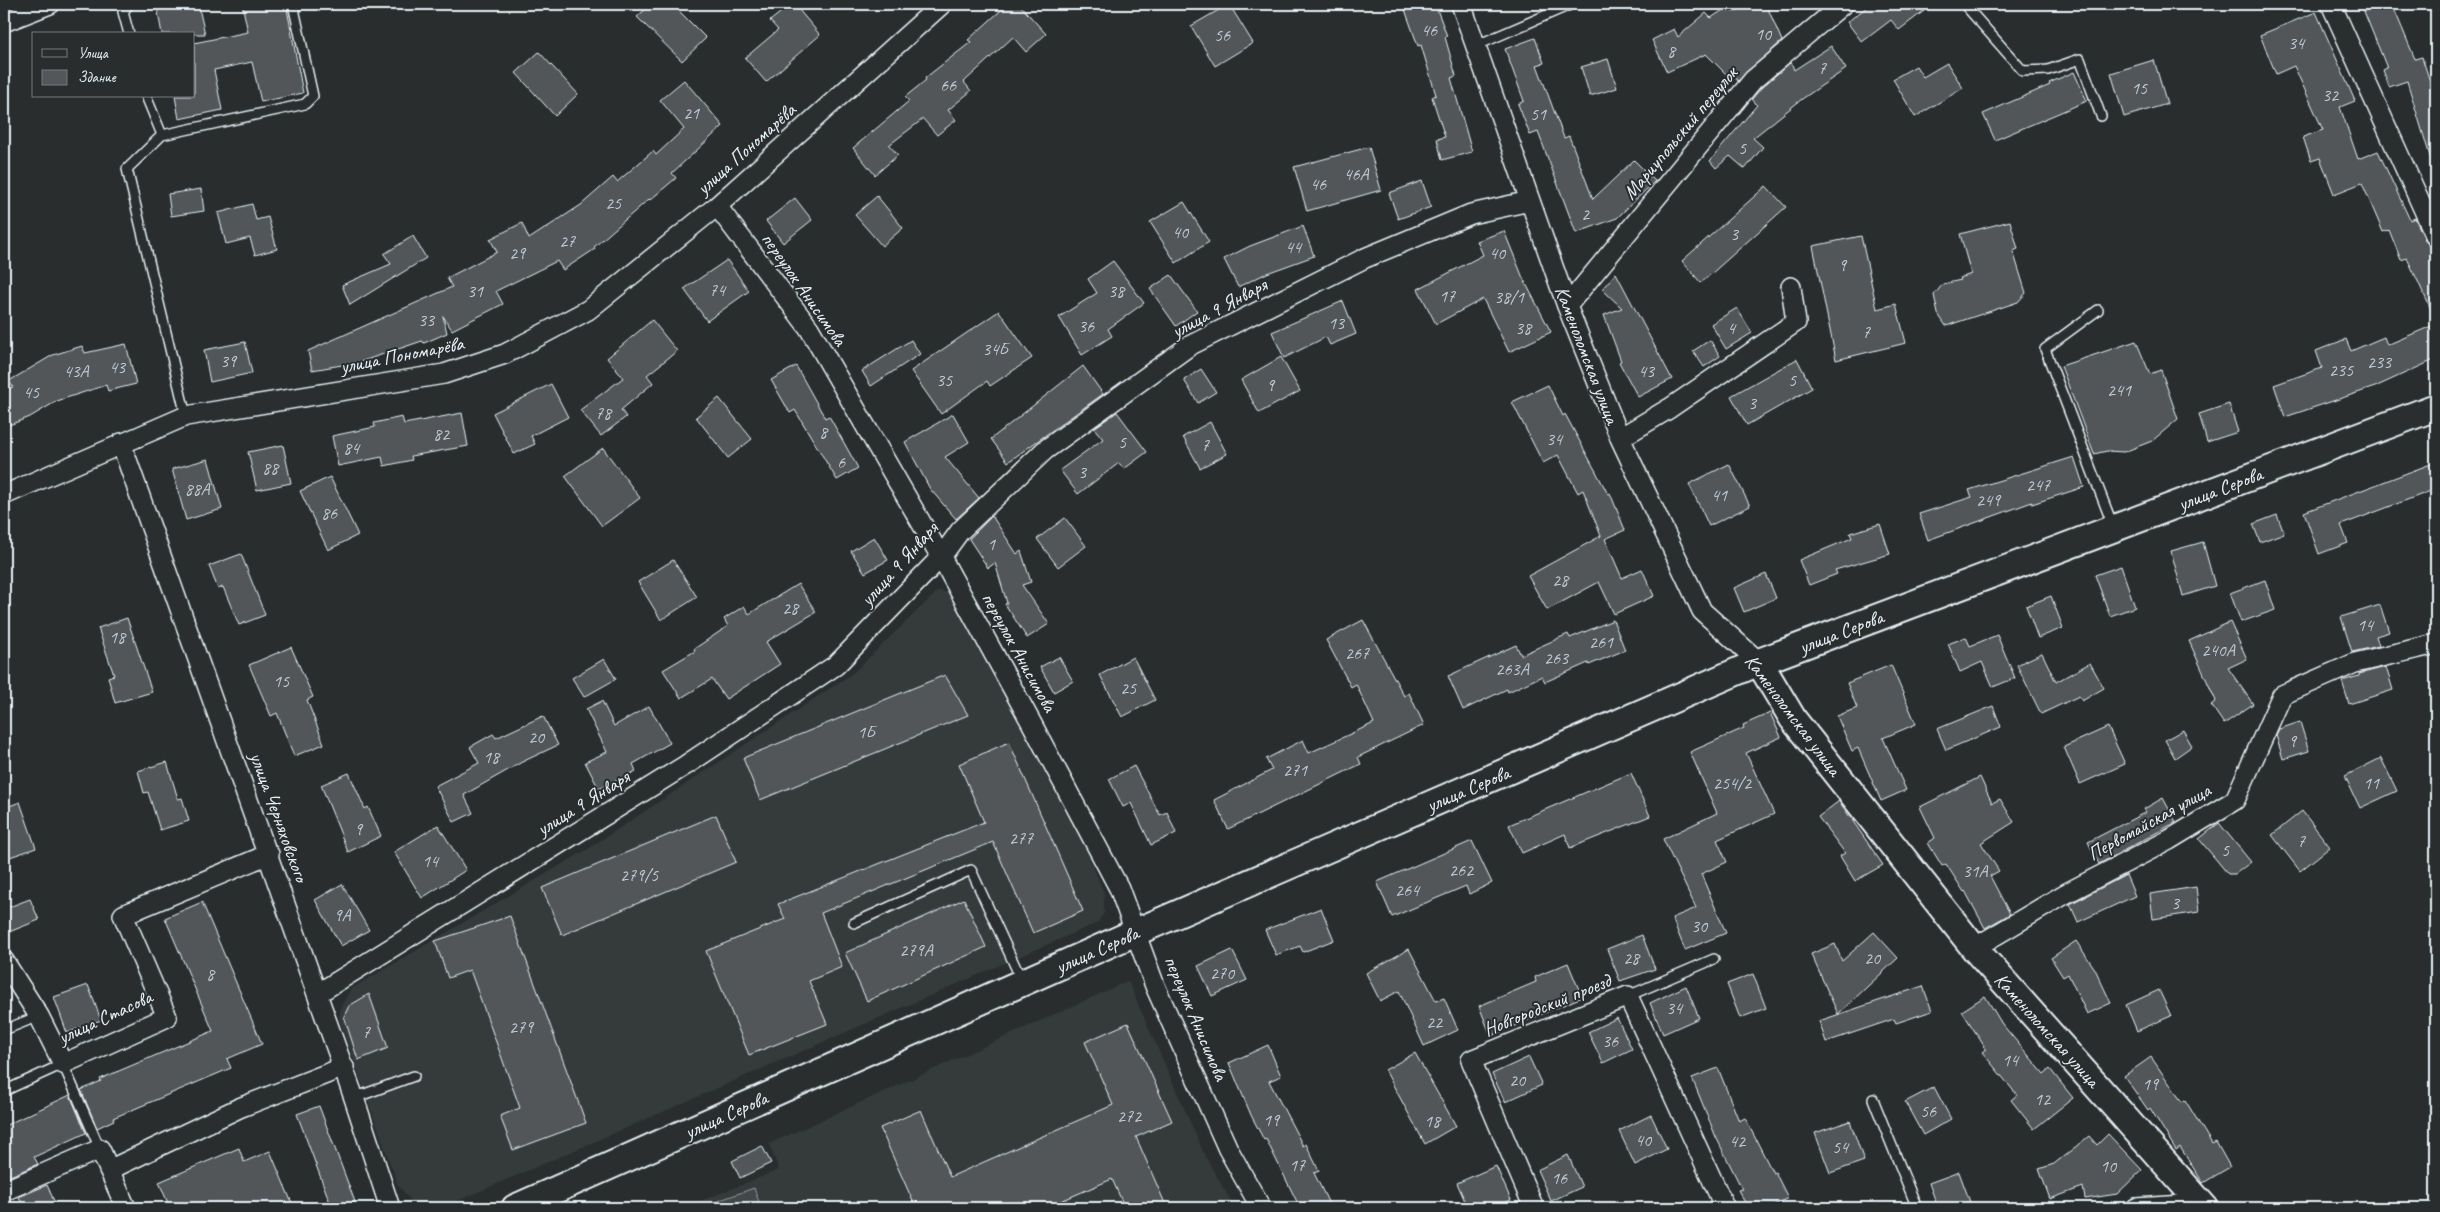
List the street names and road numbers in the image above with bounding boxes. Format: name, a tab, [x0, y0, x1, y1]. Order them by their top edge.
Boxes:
street label: Мариупольский переулок	[1617, 60, 1744, 205]
street label: улица Пономарёва	[690, 97, 802, 201]
street label: переулок Анисимова	[756, 227, 854, 352]
street label: улица 9 Января	[1166, 272, 1273, 344]
street label: Каменоломская улица	[1549, 282, 1625, 429]
street label: улица Пономарёва	[337, 331, 467, 379]
street label: улица Серова	[2173, 461, 2267, 517]
street label: улица 9 Января	[854, 515, 944, 612]
street label: переулок Анисимова	[976, 588, 1063, 718]
street label: улица Серова	[1794, 604, 1888, 660]
street label: Каменоломская улица	[1739, 649, 1848, 782]
street label: улица Черняховского	[244, 748, 315, 887]
street label: улица Серова	[1422, 760, 1515, 818]
street label: улица 9 Января	[531, 764, 635, 842]
street label: Первомайская улица	[2083, 777, 2217, 866]
street label: улица Серова	[1051, 920, 1144, 980]
street label: переулок Анисимова	[1158, 952, 1234, 1086]
street label: Новгородский проезд	[1480, 967, 1616, 1042]
street label: Каменоломская улица	[1989, 967, 2106, 1094]
street label: улица Стасова	[53, 984, 158, 1050]
street label: улица Серова	[680, 1085, 773, 1145]

